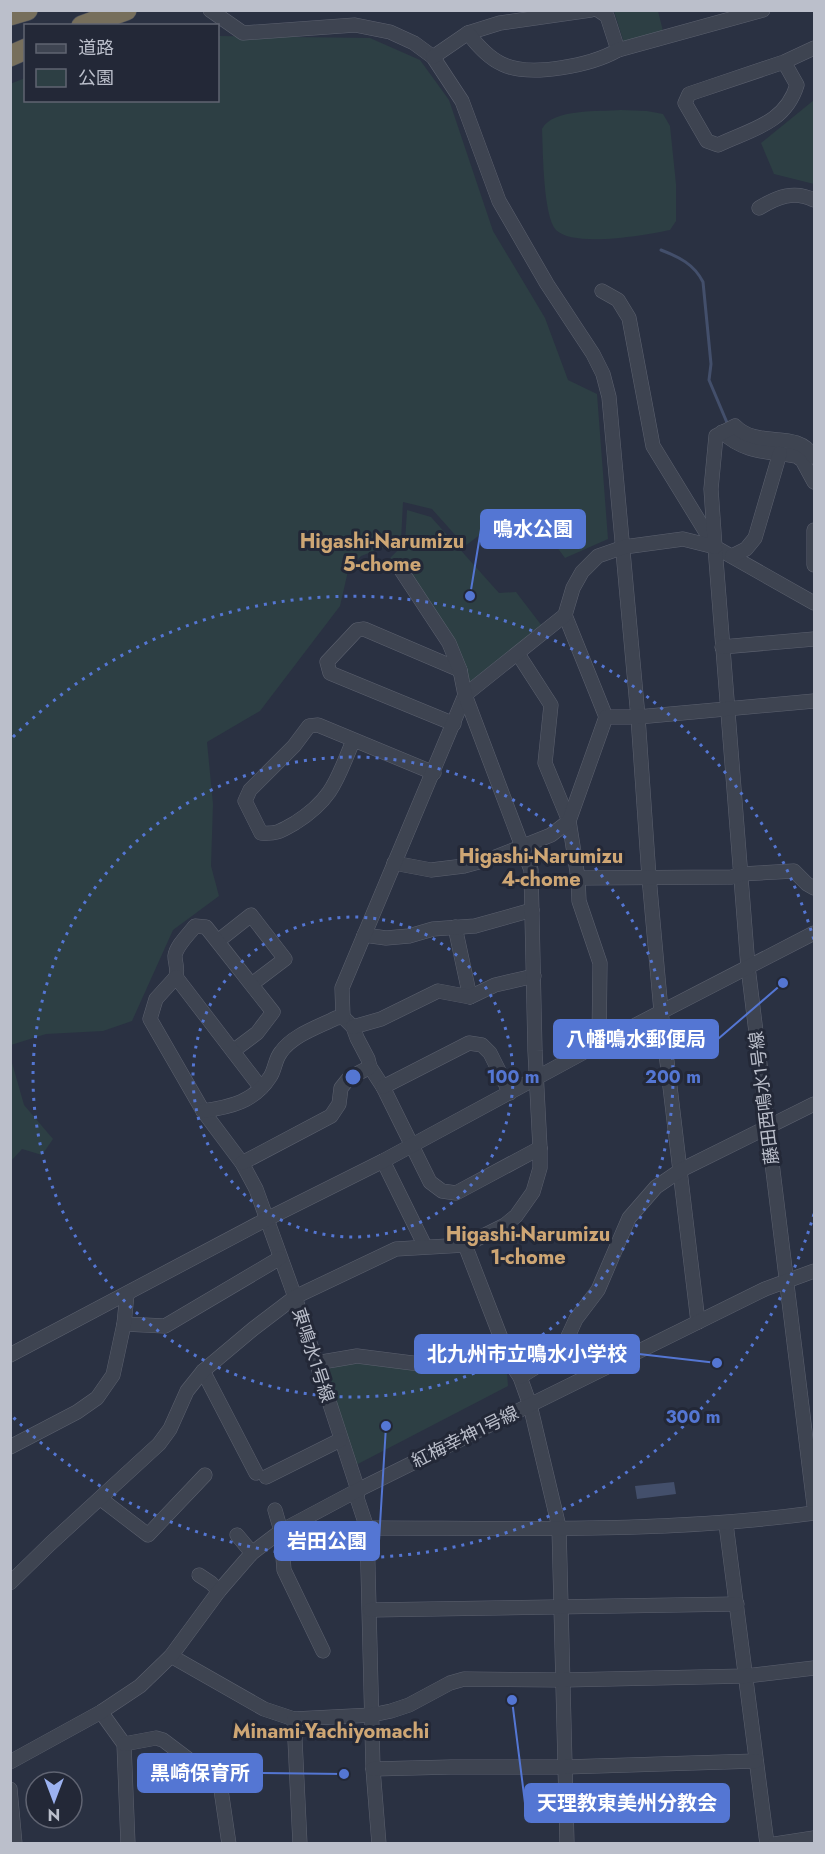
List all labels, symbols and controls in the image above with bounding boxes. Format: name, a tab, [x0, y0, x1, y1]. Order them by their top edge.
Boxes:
legend	[24, 24, 219, 102]
text: 道路	[78, 35, 114, 61]
text: 公園	[78, 65, 114, 91]
callout: 鳴水公園	[481, 510, 585, 548]
text: 鳴水公園	[493, 515, 573, 544]
district label: Higashi-Narumizu 5-chome	[300, 527, 464, 579]
district label: Higashi-Narumizu 4-chome	[459, 842, 623, 894]
callout: 八幡鳴水郵便局	[554, 1020, 718, 1058]
text: 八幡鳴水郵便局	[566, 1025, 706, 1054]
street label: 藤田西鳴水1号線	[743, 1030, 785, 1166]
text: 100 m	[486, 1064, 540, 1090]
text: 200 m	[645, 1064, 701, 1090]
centre of rings	[343, 1067, 363, 1087]
district label: Higashi-Narumizu 1-chome	[446, 1220, 610, 1272]
street label: 東鳴水1号線	[285, 1304, 341, 1406]
callout: 北九州市立鳴水小学校	[415, 1335, 639, 1373]
text: 北九州市立鳴水小学校	[427, 1340, 627, 1369]
street label: 紅梅幸神1号線	[407, 1400, 523, 1474]
text: 300 m	[665, 1404, 721, 1430]
callout: 岩田公園	[275, 1522, 379, 1560]
text: 岩田公園	[287, 1527, 367, 1556]
district label: Minami-Yachiyomachi	[233, 1717, 429, 1746]
callout: 黒崎保育所	[138, 1754, 262, 1792]
text: 黒崎保育所	[150, 1759, 250, 1788]
north arrow	[24, 1770, 84, 1830]
callout: 天理教東美州分教会	[525, 1784, 729, 1822]
text: 天理教東美州分教会	[537, 1789, 717, 1818]
text: N	[48, 1803, 60, 1826]

